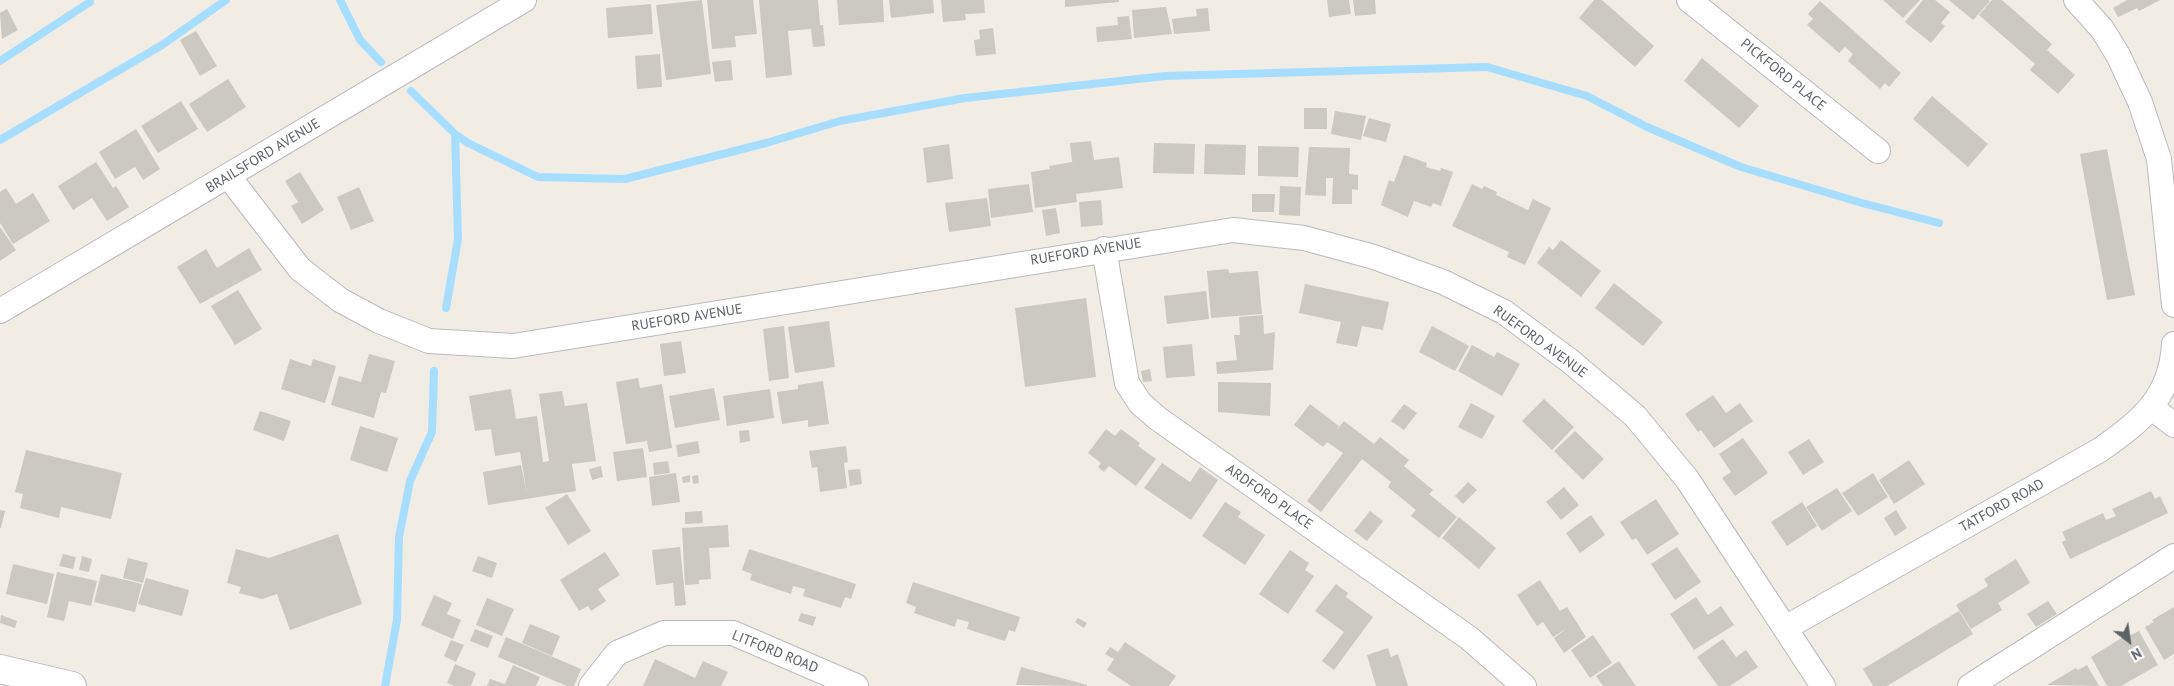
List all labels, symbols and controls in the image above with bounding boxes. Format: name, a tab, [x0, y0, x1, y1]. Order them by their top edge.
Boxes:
street label: PICKFORD PLACE	[1737, 35, 1829, 115]
street label: BRAILSFORD AVENUE	[203, 115, 323, 197]
street label: RUEFORD AVENUE	[1029, 235, 1143, 269]
street label: RUEFORD AVENUE	[630, 301, 744, 335]
street label: RUEFORD AVENUE	[1490, 302, 1590, 382]
street label: ARDFORD PLACE	[1222, 461, 1316, 533]
street label: TATFORD ROAD	[1957, 476, 2047, 536]
north arrow	[2104, 616, 2154, 666]
street label: LITFORD ROAD	[729, 627, 821, 677]
text: N	[2128, 644, 2145, 664]

